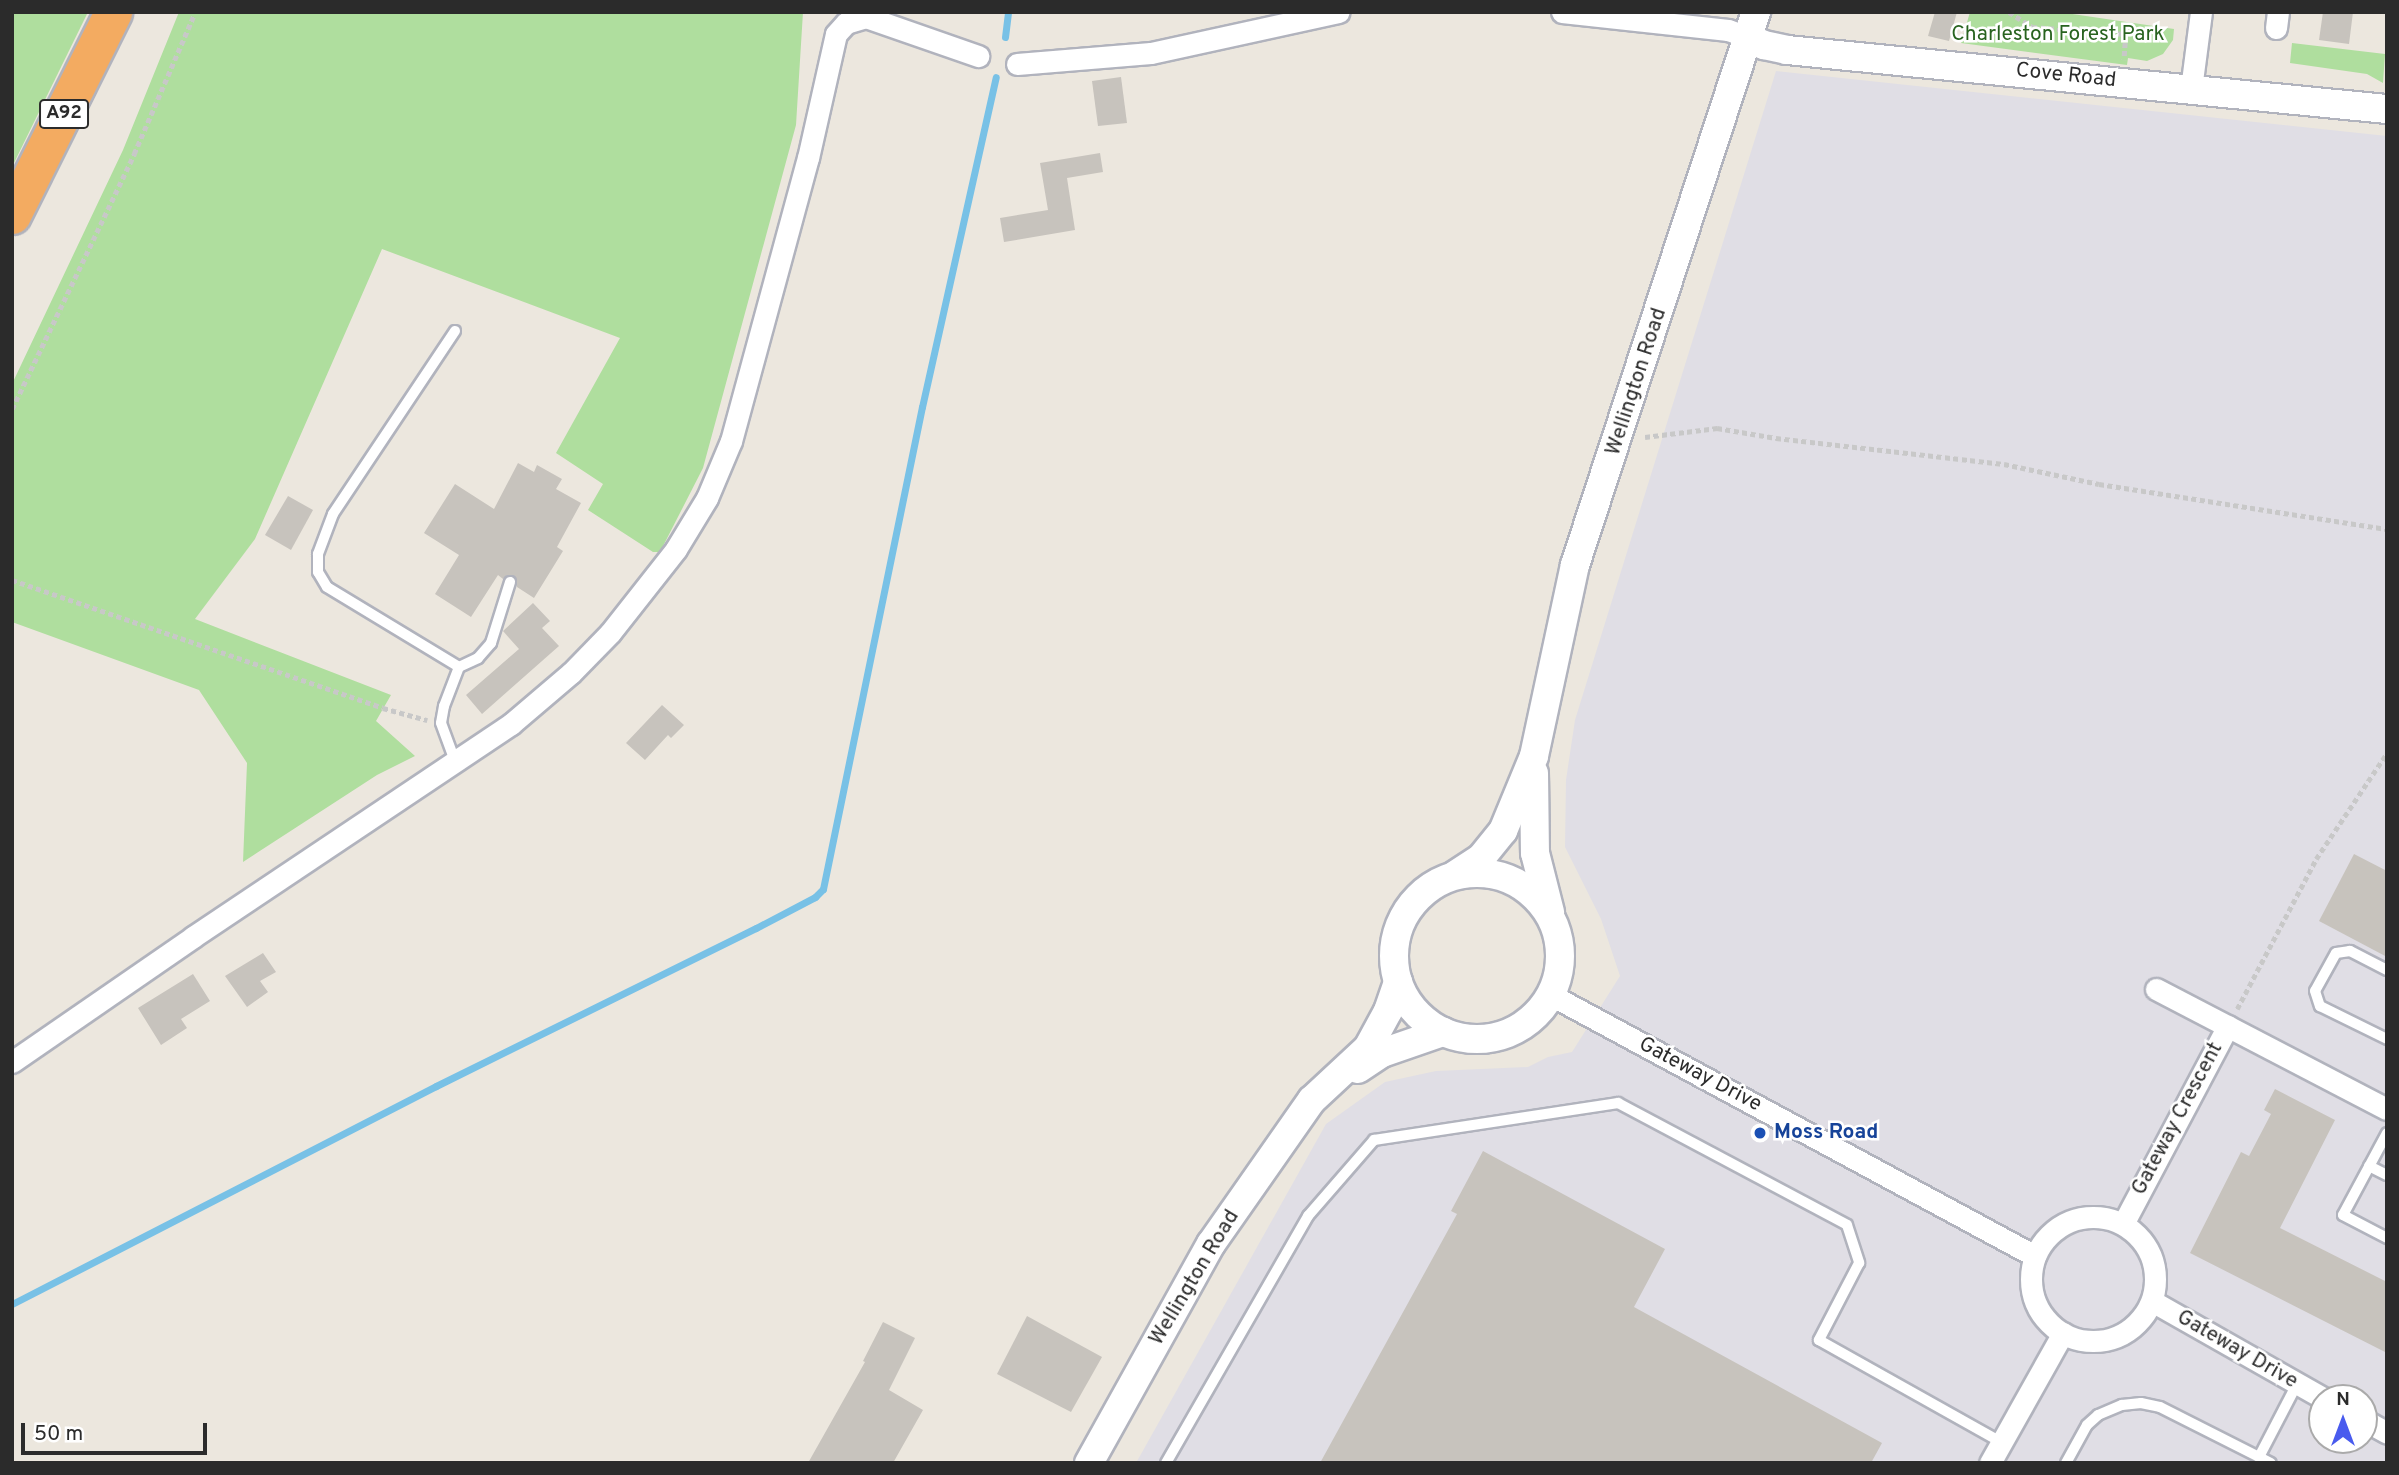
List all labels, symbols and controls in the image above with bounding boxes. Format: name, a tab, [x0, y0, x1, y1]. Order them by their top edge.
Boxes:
park label: Charleston Forest Park	[1951, 22, 2165, 48]
street label: Cove Road	[2015, 58, 2117, 94]
road number: A92	[38, 98, 90, 130]
street label: Wellington Road	[1601, 305, 1673, 459]
street label: Gateway Drive	[1634, 1032, 1766, 1118]
street label: Gateway Crescent	[2127, 1038, 2229, 1200]
place label: Moss Road	[1774, 1120, 1878, 1146]
marker: Moss Road	[1752, 1125, 1768, 1141]
street label: Wellington Road	[1145, 1206, 1245, 1350]
street label: Gateway Drive	[2172, 1305, 2302, 1395]
north arrow	[2308, 1384, 2378, 1454]
text: N	[2336, 1388, 2350, 1412]
scale bar	[24, 1408, 210, 1452]
text: 50 m	[34, 1421, 83, 1448]

